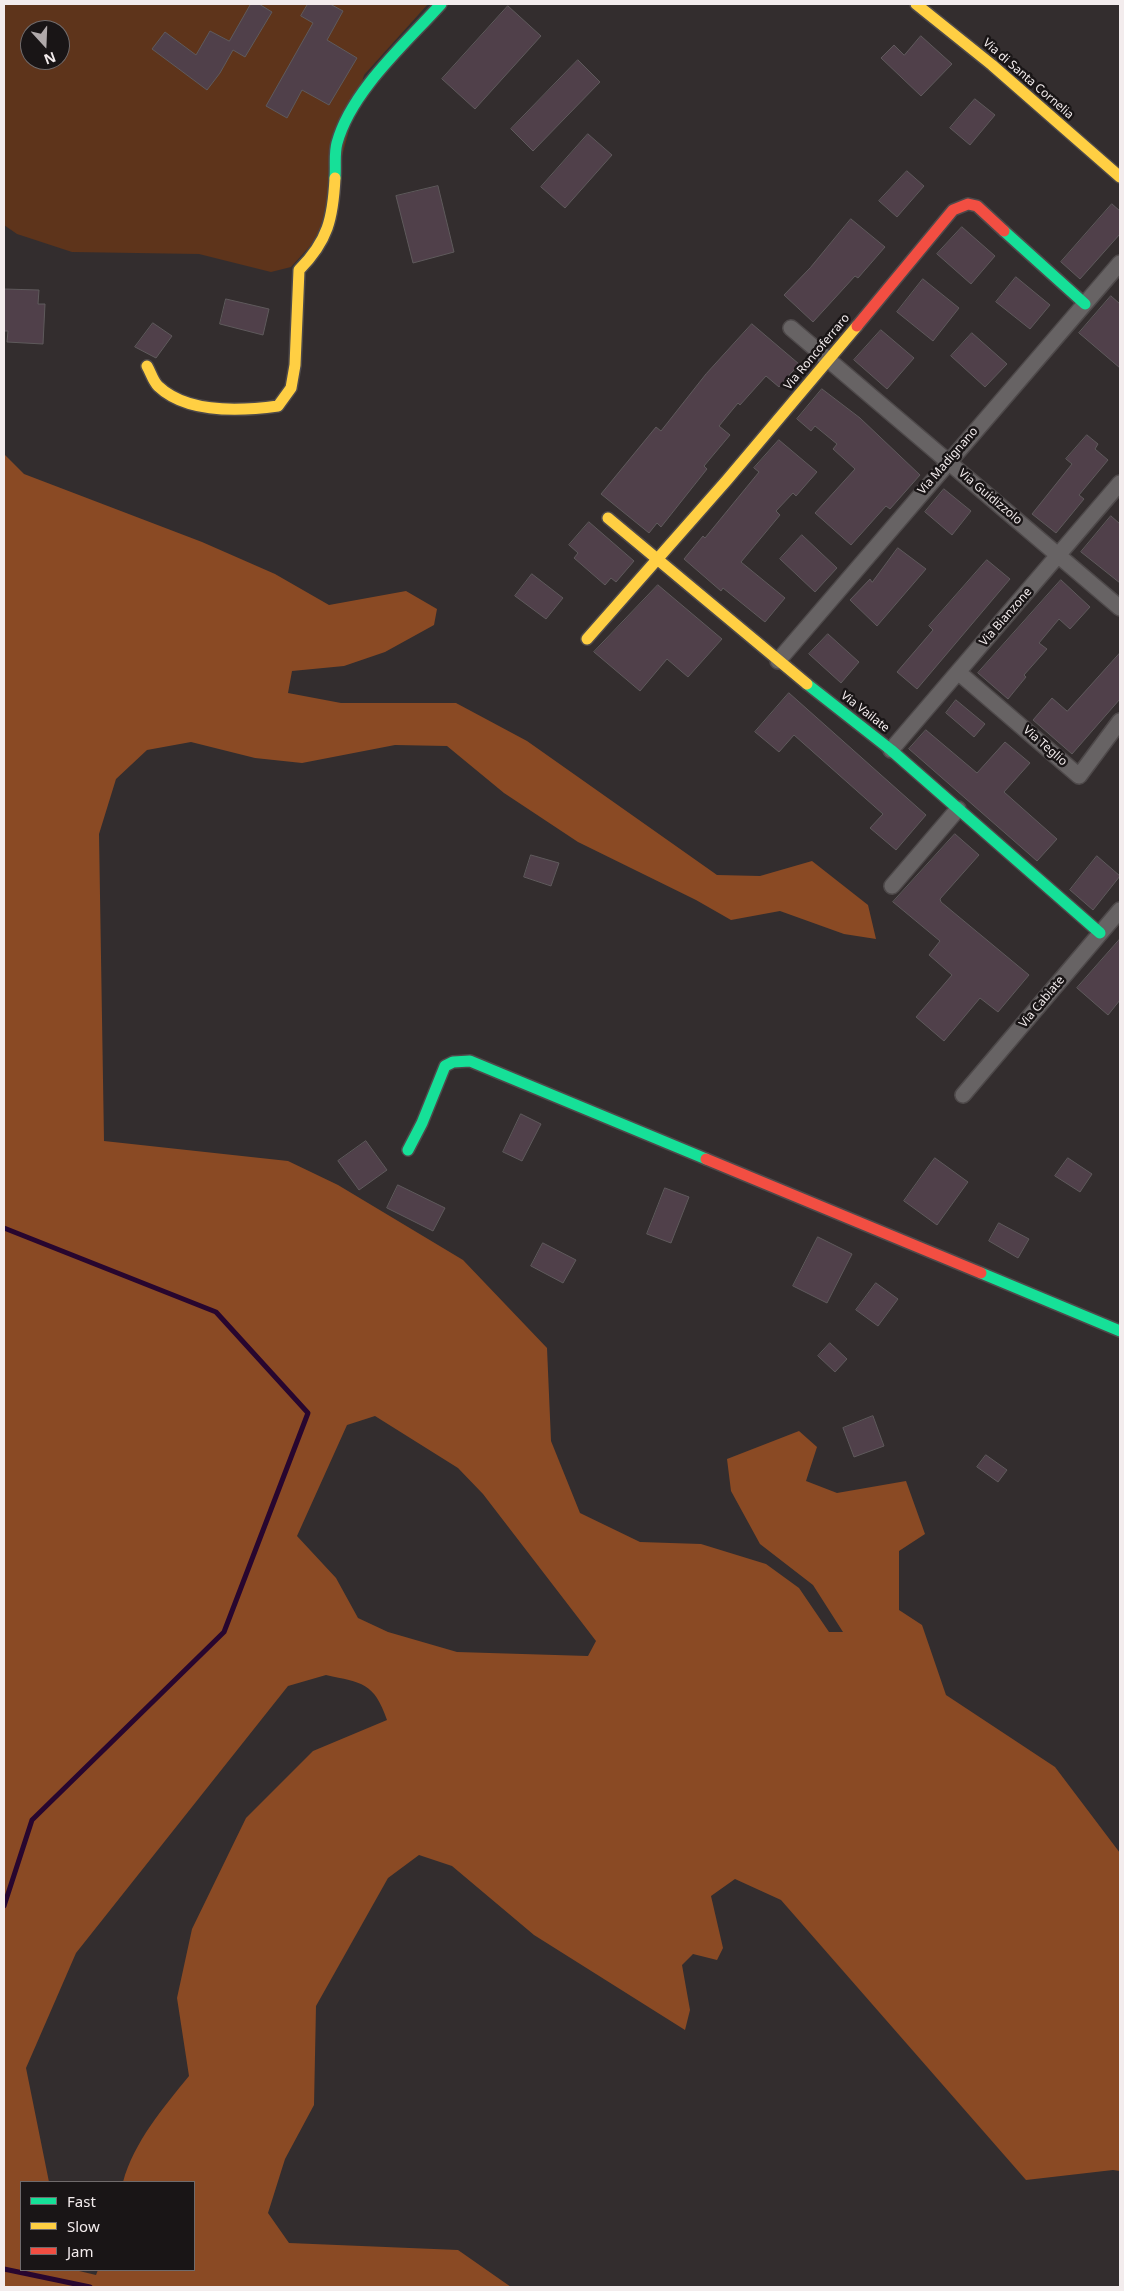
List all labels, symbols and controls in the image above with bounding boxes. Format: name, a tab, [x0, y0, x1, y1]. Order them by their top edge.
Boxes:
north arrow	[20, 20, 70, 70]
street label: Via di Santa Cornelia	[980, 36, 1076, 122]
text: N	[41, 48, 59, 69]
street label: Via Roncoferraro	[781, 311, 853, 393]
street label: Via Madignano	[915, 424, 981, 498]
street label: Via Guidizzolo	[955, 466, 1025, 528]
street label: Via Bianzone	[977, 585, 1035, 649]
street label: Via Vailate	[838, 689, 892, 735]
street label: Via Teglio	[1020, 723, 1070, 769]
street label: Via Cabiate	[1016, 973, 1068, 1031]
legend	[20, 2181, 195, 2271]
text: Fast	[67, 2191, 96, 2211]
text: Slow	[67, 2216, 100, 2236]
text: Jam	[67, 2241, 94, 2261]

